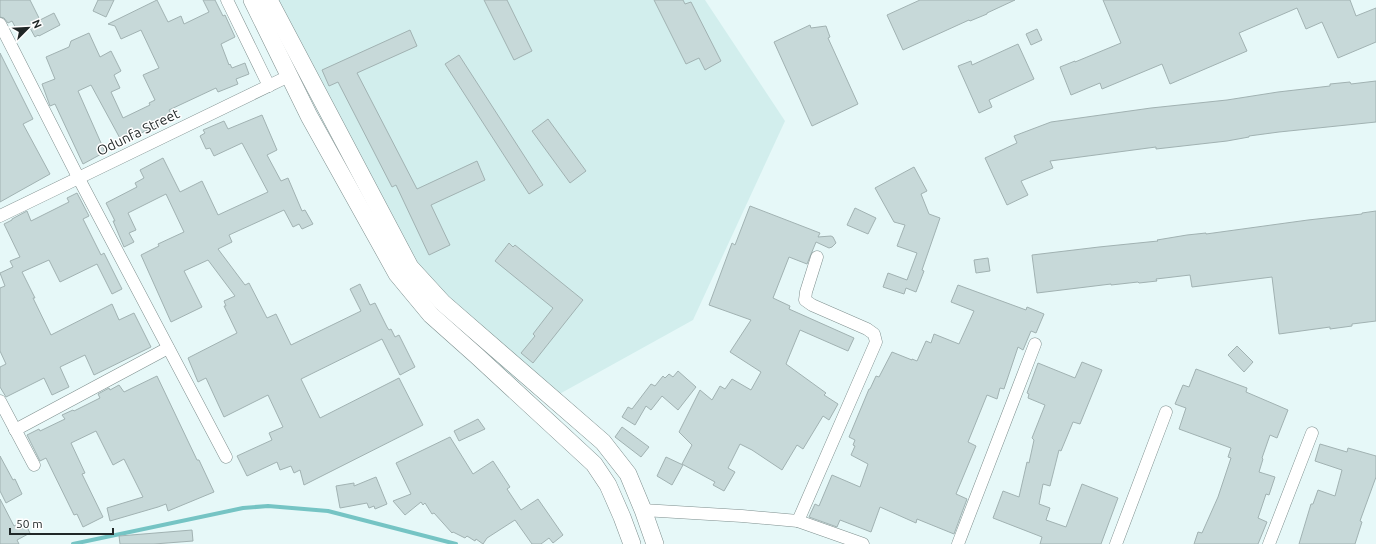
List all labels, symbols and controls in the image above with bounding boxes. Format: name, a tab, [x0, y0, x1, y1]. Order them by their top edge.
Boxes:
north arrow	[8, 8, 48, 48]
text: N	[30, 18, 44, 30]
street label: Odunfa Street	[94, 105, 182, 159]
scale bar	[10, 510, 113, 536]
text: 50 m	[16, 517, 43, 530]

